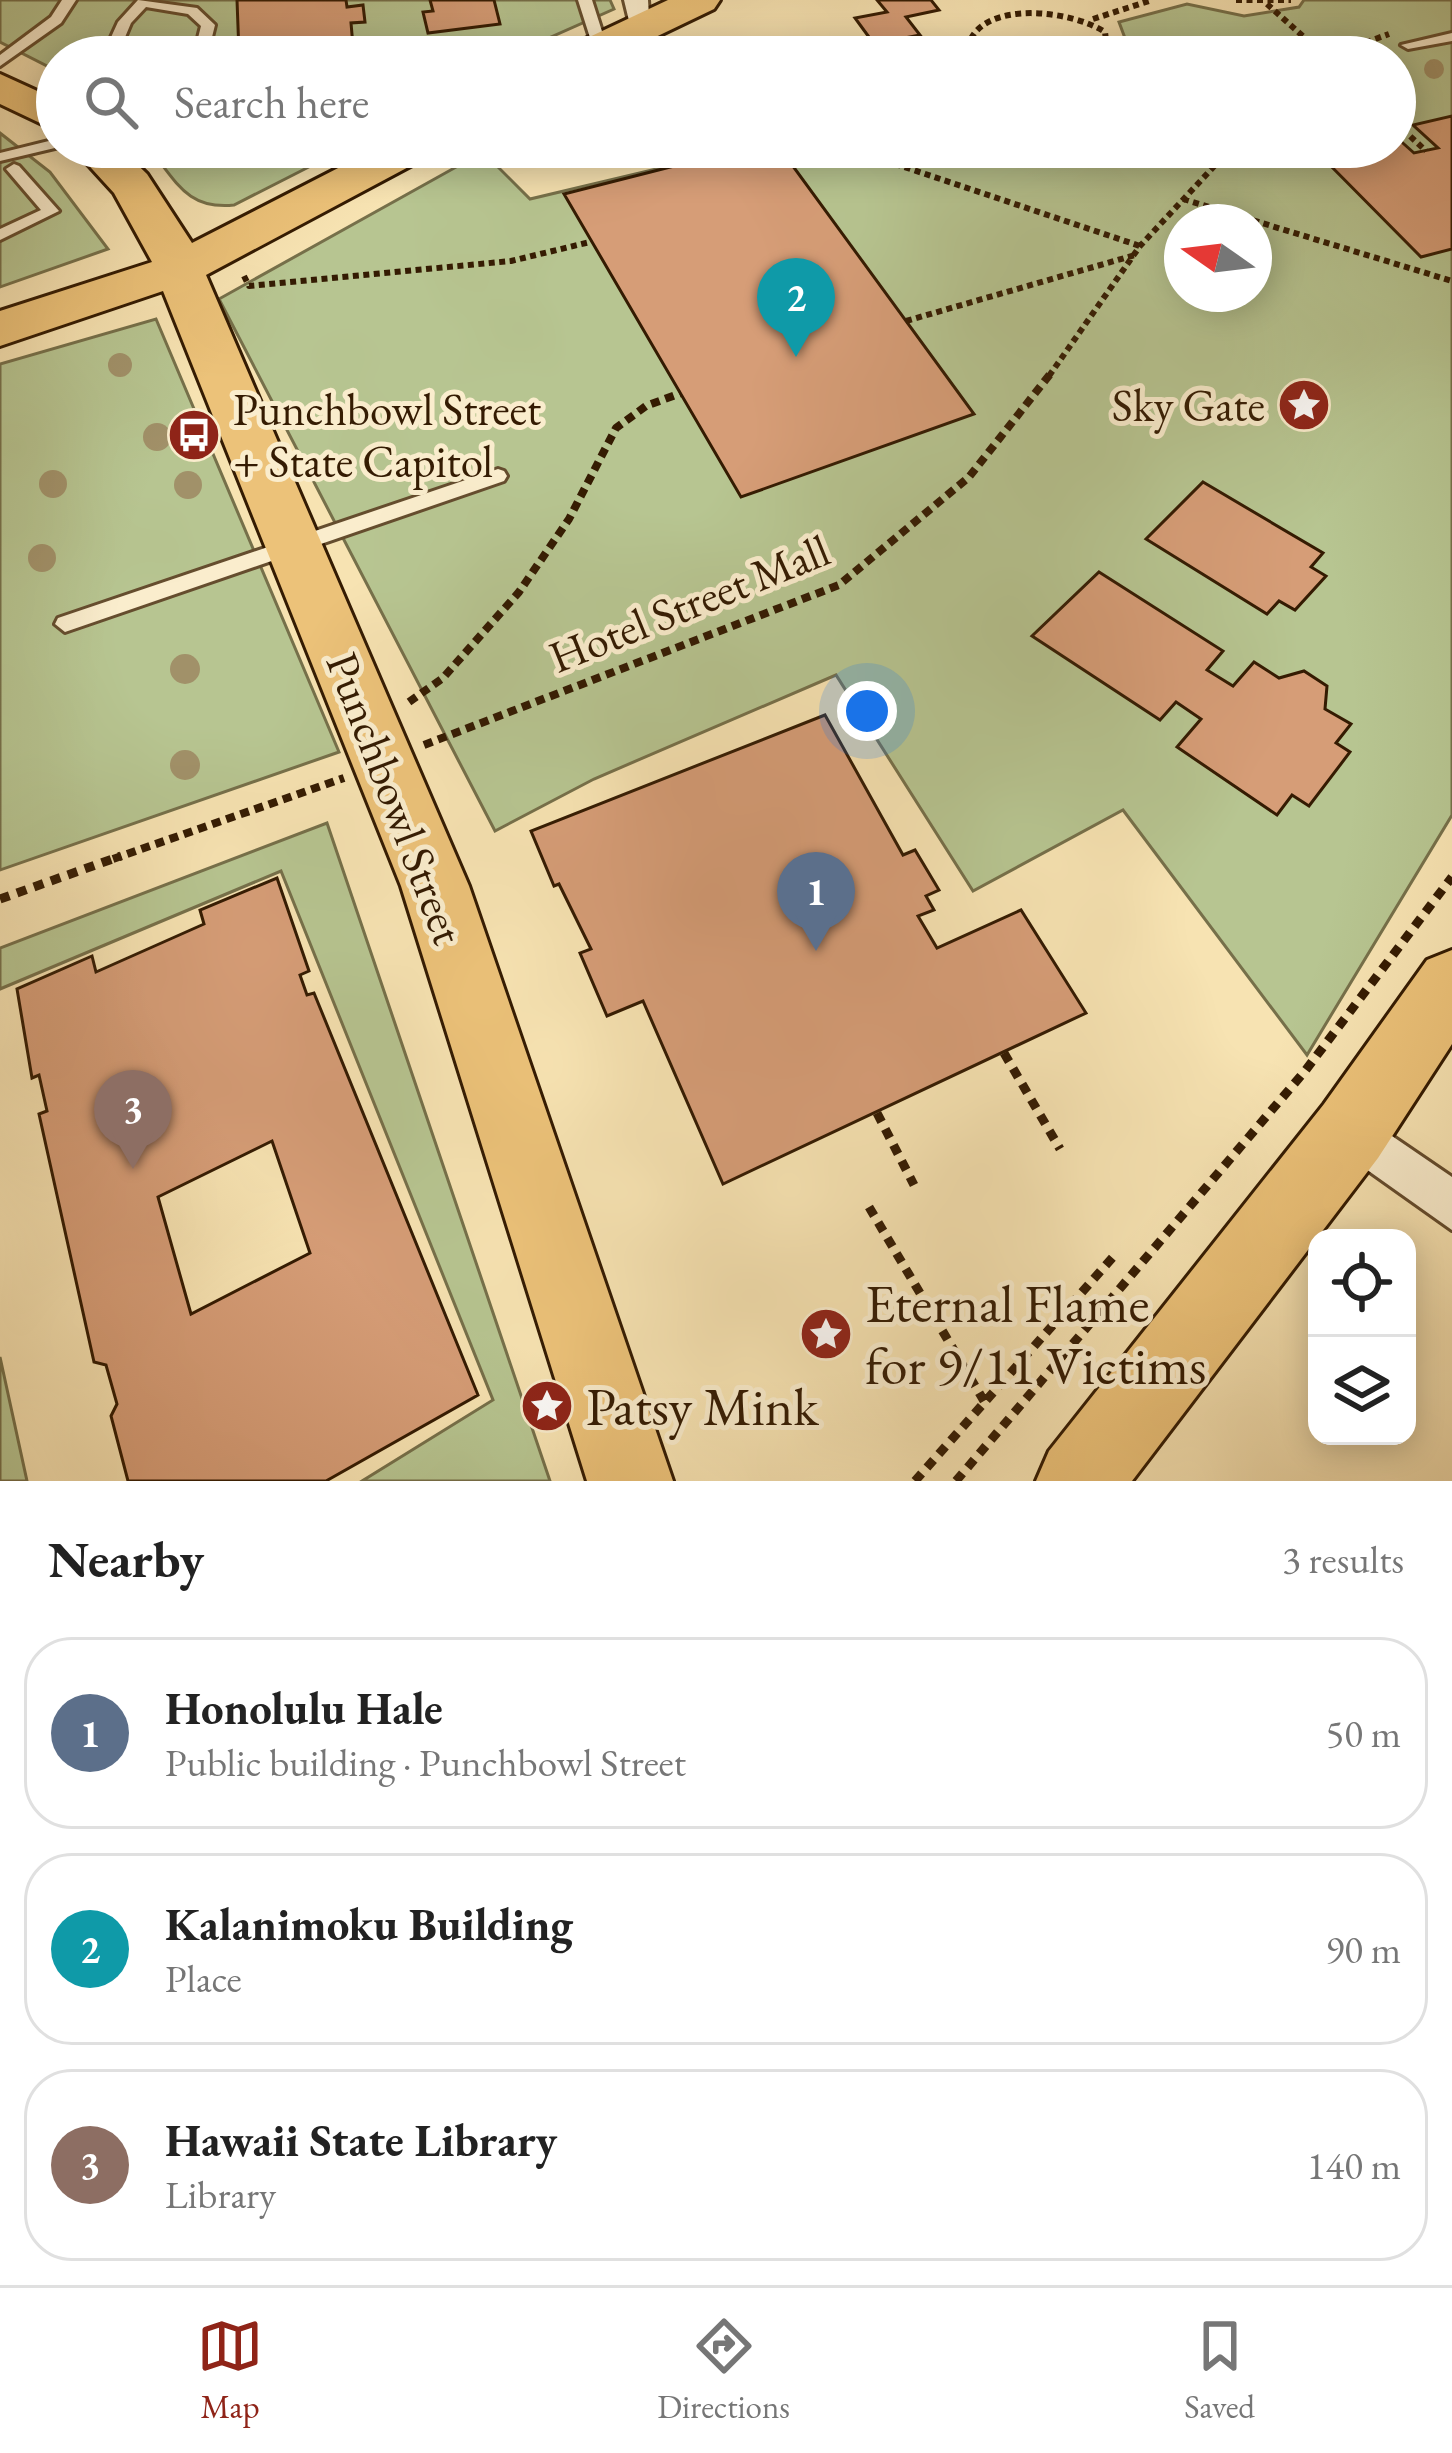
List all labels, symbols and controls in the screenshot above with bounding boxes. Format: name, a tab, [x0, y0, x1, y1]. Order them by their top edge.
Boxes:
search box	[36, 36, 1416, 168]
icon: search	[78, 69, 144, 135]
text: Search here	[174, 73, 369, 131]
north arrow	[1164, 204, 1272, 312]
pin: 2	[757, 258, 835, 357]
place label: Sky Gate	[1112, 376, 1265, 434]
place icon: Sky Gate	[1276, 377, 1332, 433]
place label: Punchbowl Street + State Capitol	[233, 380, 541, 490]
bus stop icon: Punchbowl Street + State Capitol	[166, 407, 222, 463]
street label: Hotel Street Mall	[540, 520, 838, 686]
street label: Punchbowl Street	[314, 644, 478, 952]
your location	[837, 681, 897, 741]
pin: 1	[777, 852, 855, 951]
pin: 3	[94, 1070, 172, 1169]
map controls	[1308, 1229, 1416, 1445]
button: locate	[1308, 1229, 1416, 1337]
place label: Eternal Flame for 9/11 Victims	[865, 1268, 1207, 1400]
place icon: Eternal Flame for 9/11 Victims	[798, 1306, 854, 1362]
button: layers	[1308, 1337, 1416, 1445]
place label: Patsy Mink	[586, 1371, 819, 1441]
place icon: Patsy Mink	[519, 1378, 575, 1434]
text: Nearby	[48, 1526, 204, 1592]
text: 3 results	[1282, 1534, 1404, 1585]
text: Honolulu Hale	[165, 1679, 443, 1737]
text: 1	[80, 1708, 100, 1759]
text: 50 m	[1325, 1708, 1401, 1759]
text: Public building · Punchbowl Street	[165, 1737, 686, 1788]
text: Kalanimoku Building	[165, 1895, 573, 1953]
text: 2	[80, 1924, 100, 1975]
text: 90 m	[1325, 1924, 1401, 1975]
text: Place	[165, 1953, 242, 2004]
text: Hawaii State Library	[165, 2111, 557, 2169]
text: 3	[80, 2140, 100, 2191]
text: 140 m	[1307, 2140, 1401, 2191]
text: Library	[165, 2169, 276, 2220]
tab: Map	[197, 2313, 263, 2428]
tab: Directions	[657, 2313, 790, 2428]
tab: Saved	[1184, 2313, 1255, 2428]

